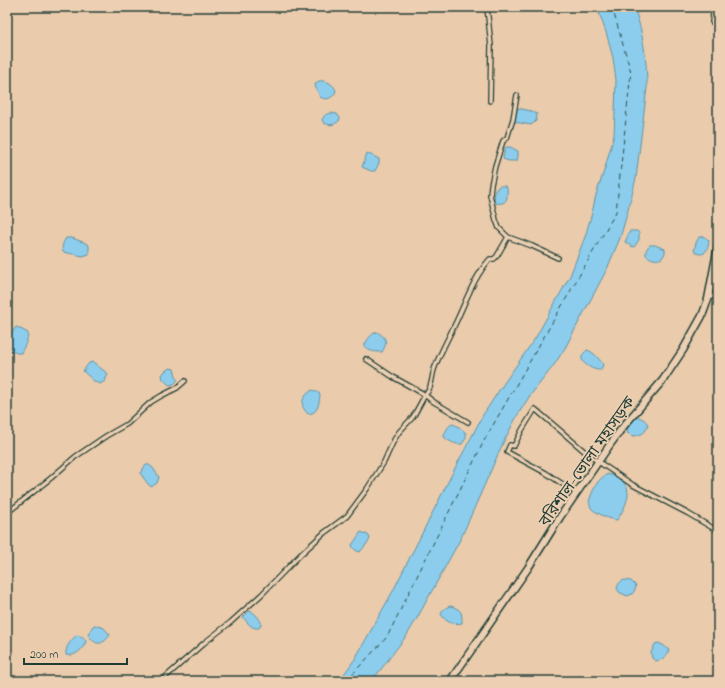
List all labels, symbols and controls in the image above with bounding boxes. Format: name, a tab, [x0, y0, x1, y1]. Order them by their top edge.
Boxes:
street label: বরিশাল-ভোলা মহাসড়ক	[533, 391, 642, 533]
scale bar	[24, 640, 127, 666]
text: 200 m	[30, 646, 59, 664]

